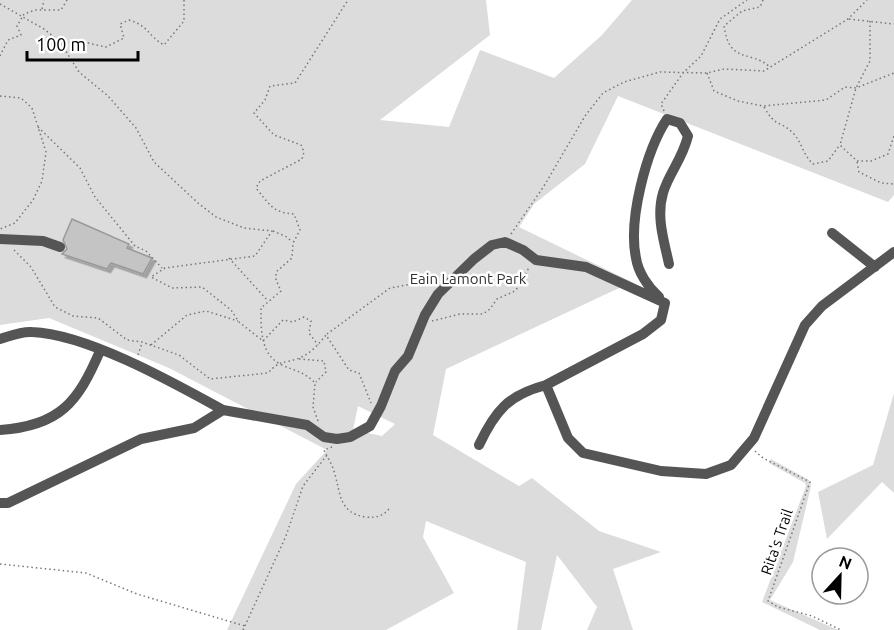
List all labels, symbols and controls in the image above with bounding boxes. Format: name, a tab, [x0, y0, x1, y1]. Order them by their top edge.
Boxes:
scale bar	[27, 24, 138, 62]
text: 100 m	[36, 34, 86, 54]
park label: Eain Lamont Park	[410, 270, 527, 287]
street label: Rita's Trail	[757, 507, 796, 577]
north arrow	[810, 546, 870, 606]
text: N	[837, 552, 855, 573]

